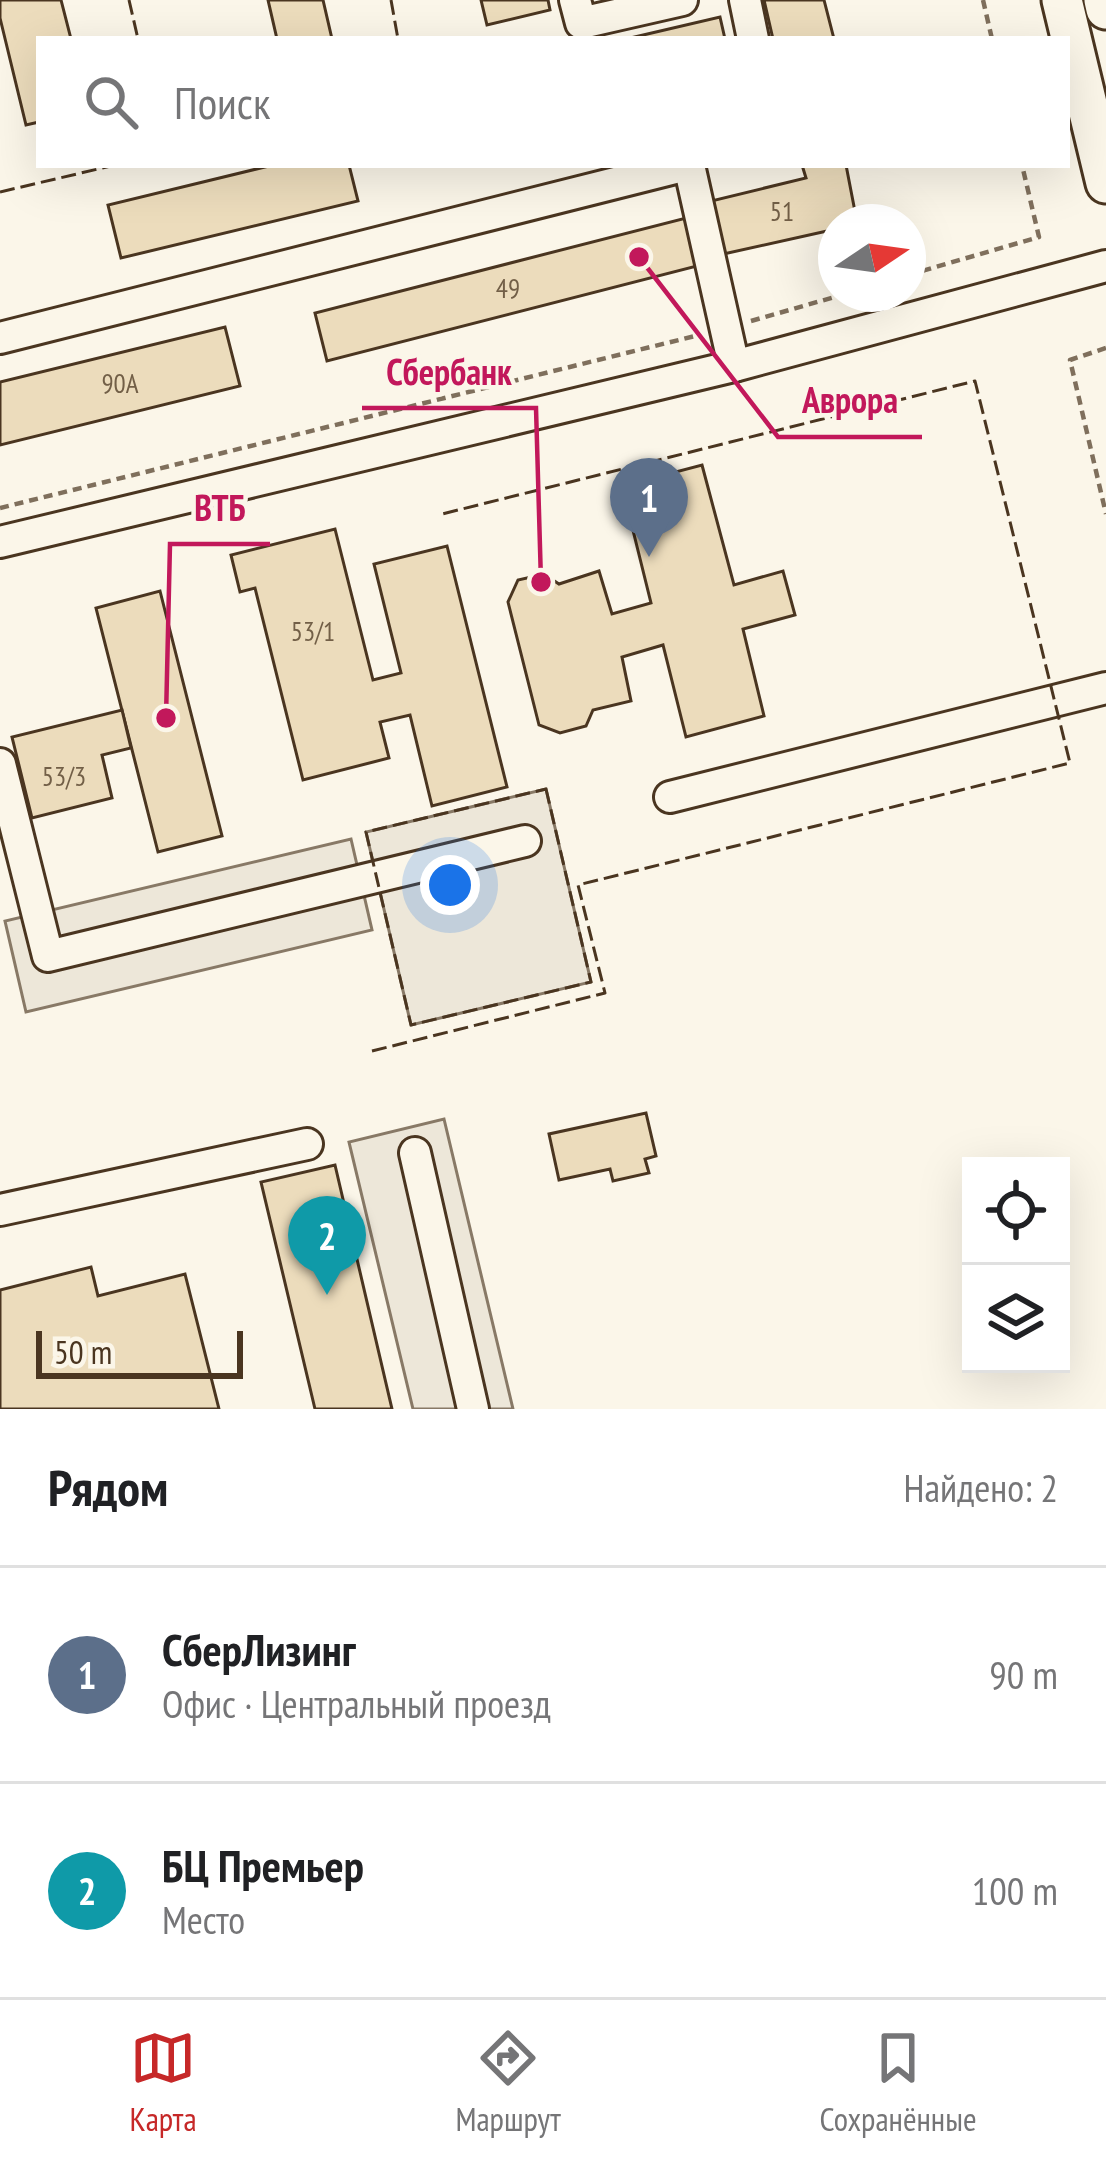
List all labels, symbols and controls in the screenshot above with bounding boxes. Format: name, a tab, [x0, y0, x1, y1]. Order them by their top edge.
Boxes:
search box	[36, 36, 1070, 168]
icon: search	[78, 69, 144, 135]
text: Поиск	[174, 73, 270, 131]
house number: 51	[770, 194, 794, 228]
north arrow	[818, 204, 926, 312]
house number: 49	[496, 271, 520, 305]
callout: Сбербанк	[362, 336, 536, 408]
text: Сбербанк	[386, 348, 512, 395]
callout: Аврора	[778, 365, 922, 437]
house number: 90А	[101, 366, 139, 400]
text: Аврора	[801, 376, 898, 423]
pin: 1	[610, 458, 688, 557]
callout: ВТБ	[170, 472, 270, 544]
text: ВТБ	[194, 484, 246, 531]
house number: 53/1	[291, 614, 335, 648]
house number: 53/3	[42, 759, 86, 793]
your location	[420, 855, 480, 915]
map controls	[962, 1157, 1070, 1373]
button: locate	[962, 1157, 1070, 1265]
pin: 2	[288, 1196, 366, 1295]
button: layers	[962, 1265, 1070, 1373]
scale bar	[36, 1325, 243, 1378]
text: 50 m	[54, 1330, 112, 1373]
text: Рядом	[48, 1454, 168, 1520]
text: Найдено: 2	[904, 1462, 1058, 1513]
text: СберЛизинг	[162, 1620, 356, 1678]
text: 1	[78, 1649, 96, 1700]
text: 90 m	[989, 1649, 1058, 1700]
text: Офис · Центральный проезд	[162, 1678, 551, 1729]
text: БЦ Премьер	[162, 1836, 364, 1894]
text: 2	[78, 1865, 96, 1916]
text: 100 m	[972, 1865, 1058, 1916]
text: Место	[162, 1894, 245, 1945]
tab: Карта	[129, 2025, 197, 2140]
tab: Маршрут	[455, 2025, 561, 2140]
tab: Сохранённые	[820, 2025, 977, 2140]

